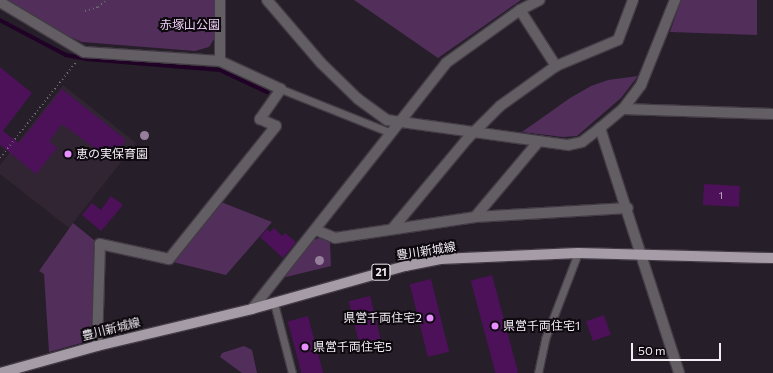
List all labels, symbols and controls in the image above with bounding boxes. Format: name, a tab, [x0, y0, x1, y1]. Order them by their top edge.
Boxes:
park label: 赤塚山公園	[160, 18, 220, 32]
place label: 恵の実保育園	[76, 147, 148, 161]
marker: 恵の実保育園	[63, 149, 73, 159]
house number: 1	[719, 190, 723, 202]
street label: 豊川新城線	[395, 239, 457, 263]
road number: 21	[371, 263, 391, 281]
place label: 県営千両住宅2	[343, 311, 422, 325]
marker: 県営千両住宅2	[425, 313, 435, 323]
street label: 豊川新城線	[80, 315, 142, 343]
place label: 県営千両住宅1	[503, 319, 580, 333]
marker: 県営千両住宅1	[490, 321, 500, 331]
scale bar	[633, 335, 723, 361]
place label: 県営千両住宅5	[313, 340, 392, 354]
marker: 県営千両住宅5	[300, 342, 310, 352]
text: 50 m	[638, 343, 666, 357]

